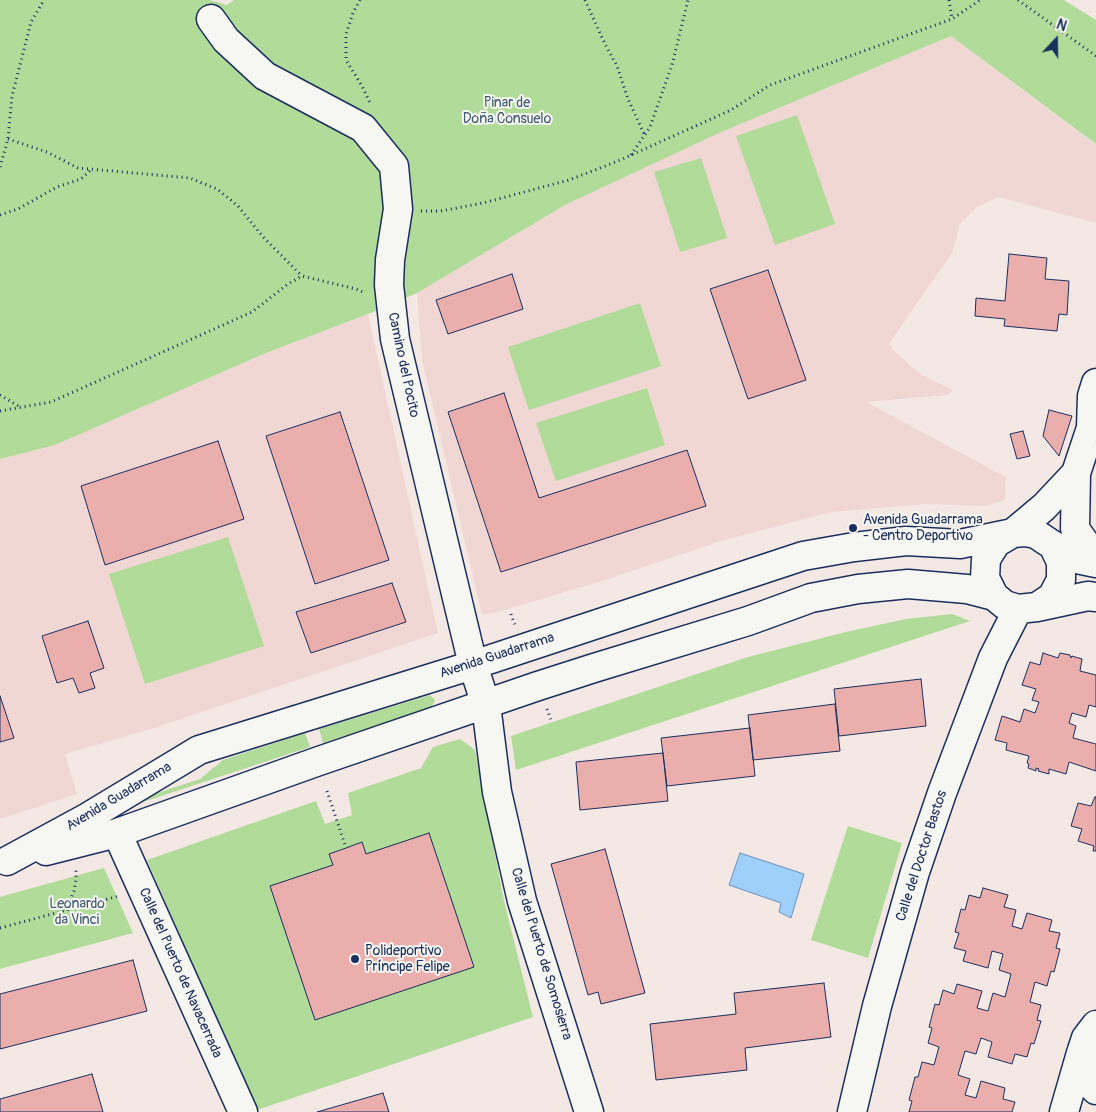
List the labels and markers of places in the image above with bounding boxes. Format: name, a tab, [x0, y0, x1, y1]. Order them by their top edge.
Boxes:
place label: Avenida Guadarrama - Centro Deportivo	[863, 512, 983, 544]
marker: Avenida Guadarrama - Centro Deportivo	[847, 522, 859, 534]
place label: Polideportivo Príncipe Felipe	[365, 943, 450, 976]
marker: Polideportivo Príncipe Felipe	[349, 953, 361, 965]

